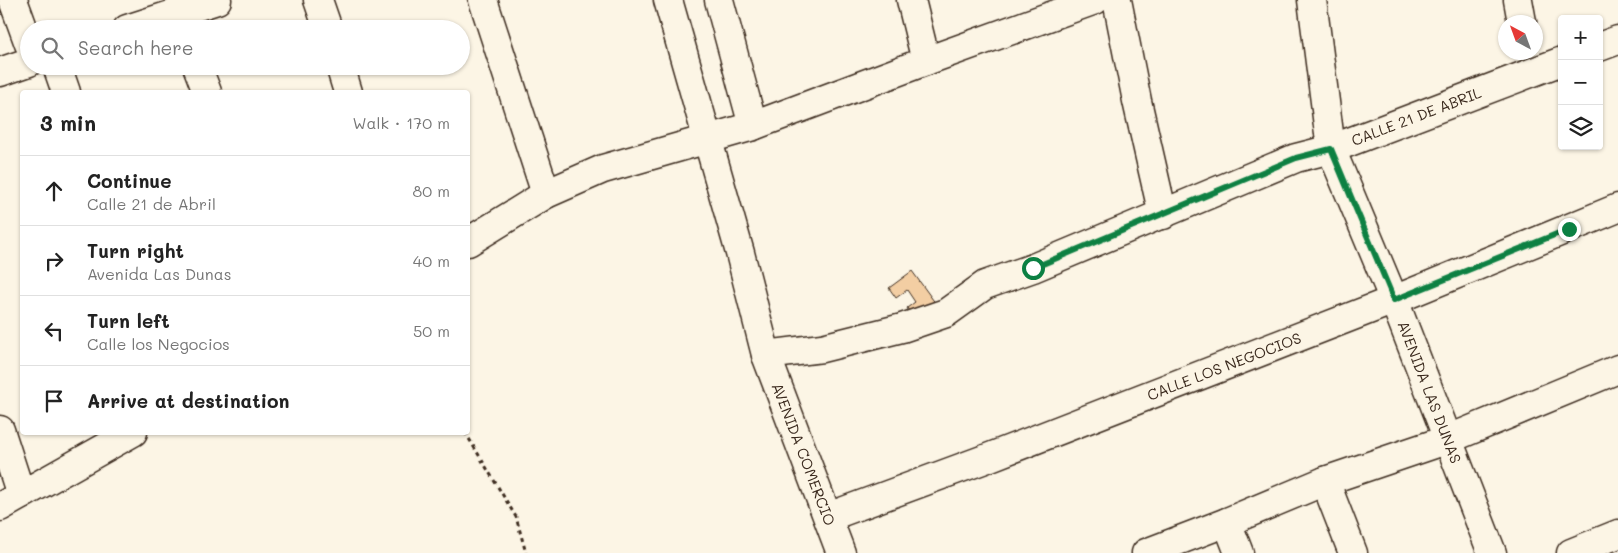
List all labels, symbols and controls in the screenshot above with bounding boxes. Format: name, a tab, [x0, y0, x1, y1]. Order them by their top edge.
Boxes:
north arrow	[1498, 15, 1543, 60]
map controls	[1558, 15, 1603, 150]
button: +	[1558, 15, 1603, 60]
search box	[20, 20, 470, 75]
icon: search	[38, 34, 66, 62]
text: Search here	[78, 35, 194, 60]
button: −	[1558, 60, 1603, 105]
street label: CALLE 21 DE ABRIL	[1348, 82, 1484, 150]
button: layers	[1558, 105, 1603, 150]
text: 3 min	[40, 109, 96, 136]
text: Walk · 170 m	[352, 112, 450, 133]
text: Continue	[87, 168, 172, 193]
icon: ahead	[40, 177, 68, 205]
text: 80 m	[413, 180, 450, 201]
text: Calle 21 de Abril	[87, 193, 216, 214]
route end	[1558, 218, 1581, 241]
text: Turn right	[87, 238, 184, 263]
icon: right	[40, 247, 68, 275]
text: 40 m	[413, 250, 450, 271]
route start	[1022, 257, 1045, 280]
text: Avenida Las Dunas	[87, 263, 231, 284]
text: Turn left	[87, 308, 170, 333]
icon: left	[40, 317, 68, 345]
street label: AVENIDA LAS DUNAS	[1394, 318, 1466, 466]
text: 50 m	[413, 320, 450, 341]
street label: CALLE LOS NEGOCIOS	[1144, 327, 1304, 405]
text: Calle los Negocios	[87, 333, 230, 354]
street label: AVENIDA COMERCIO	[768, 380, 841, 528]
icon: arrive	[40, 387, 68, 415]
text: Arrive at destination	[87, 388, 290, 413]

